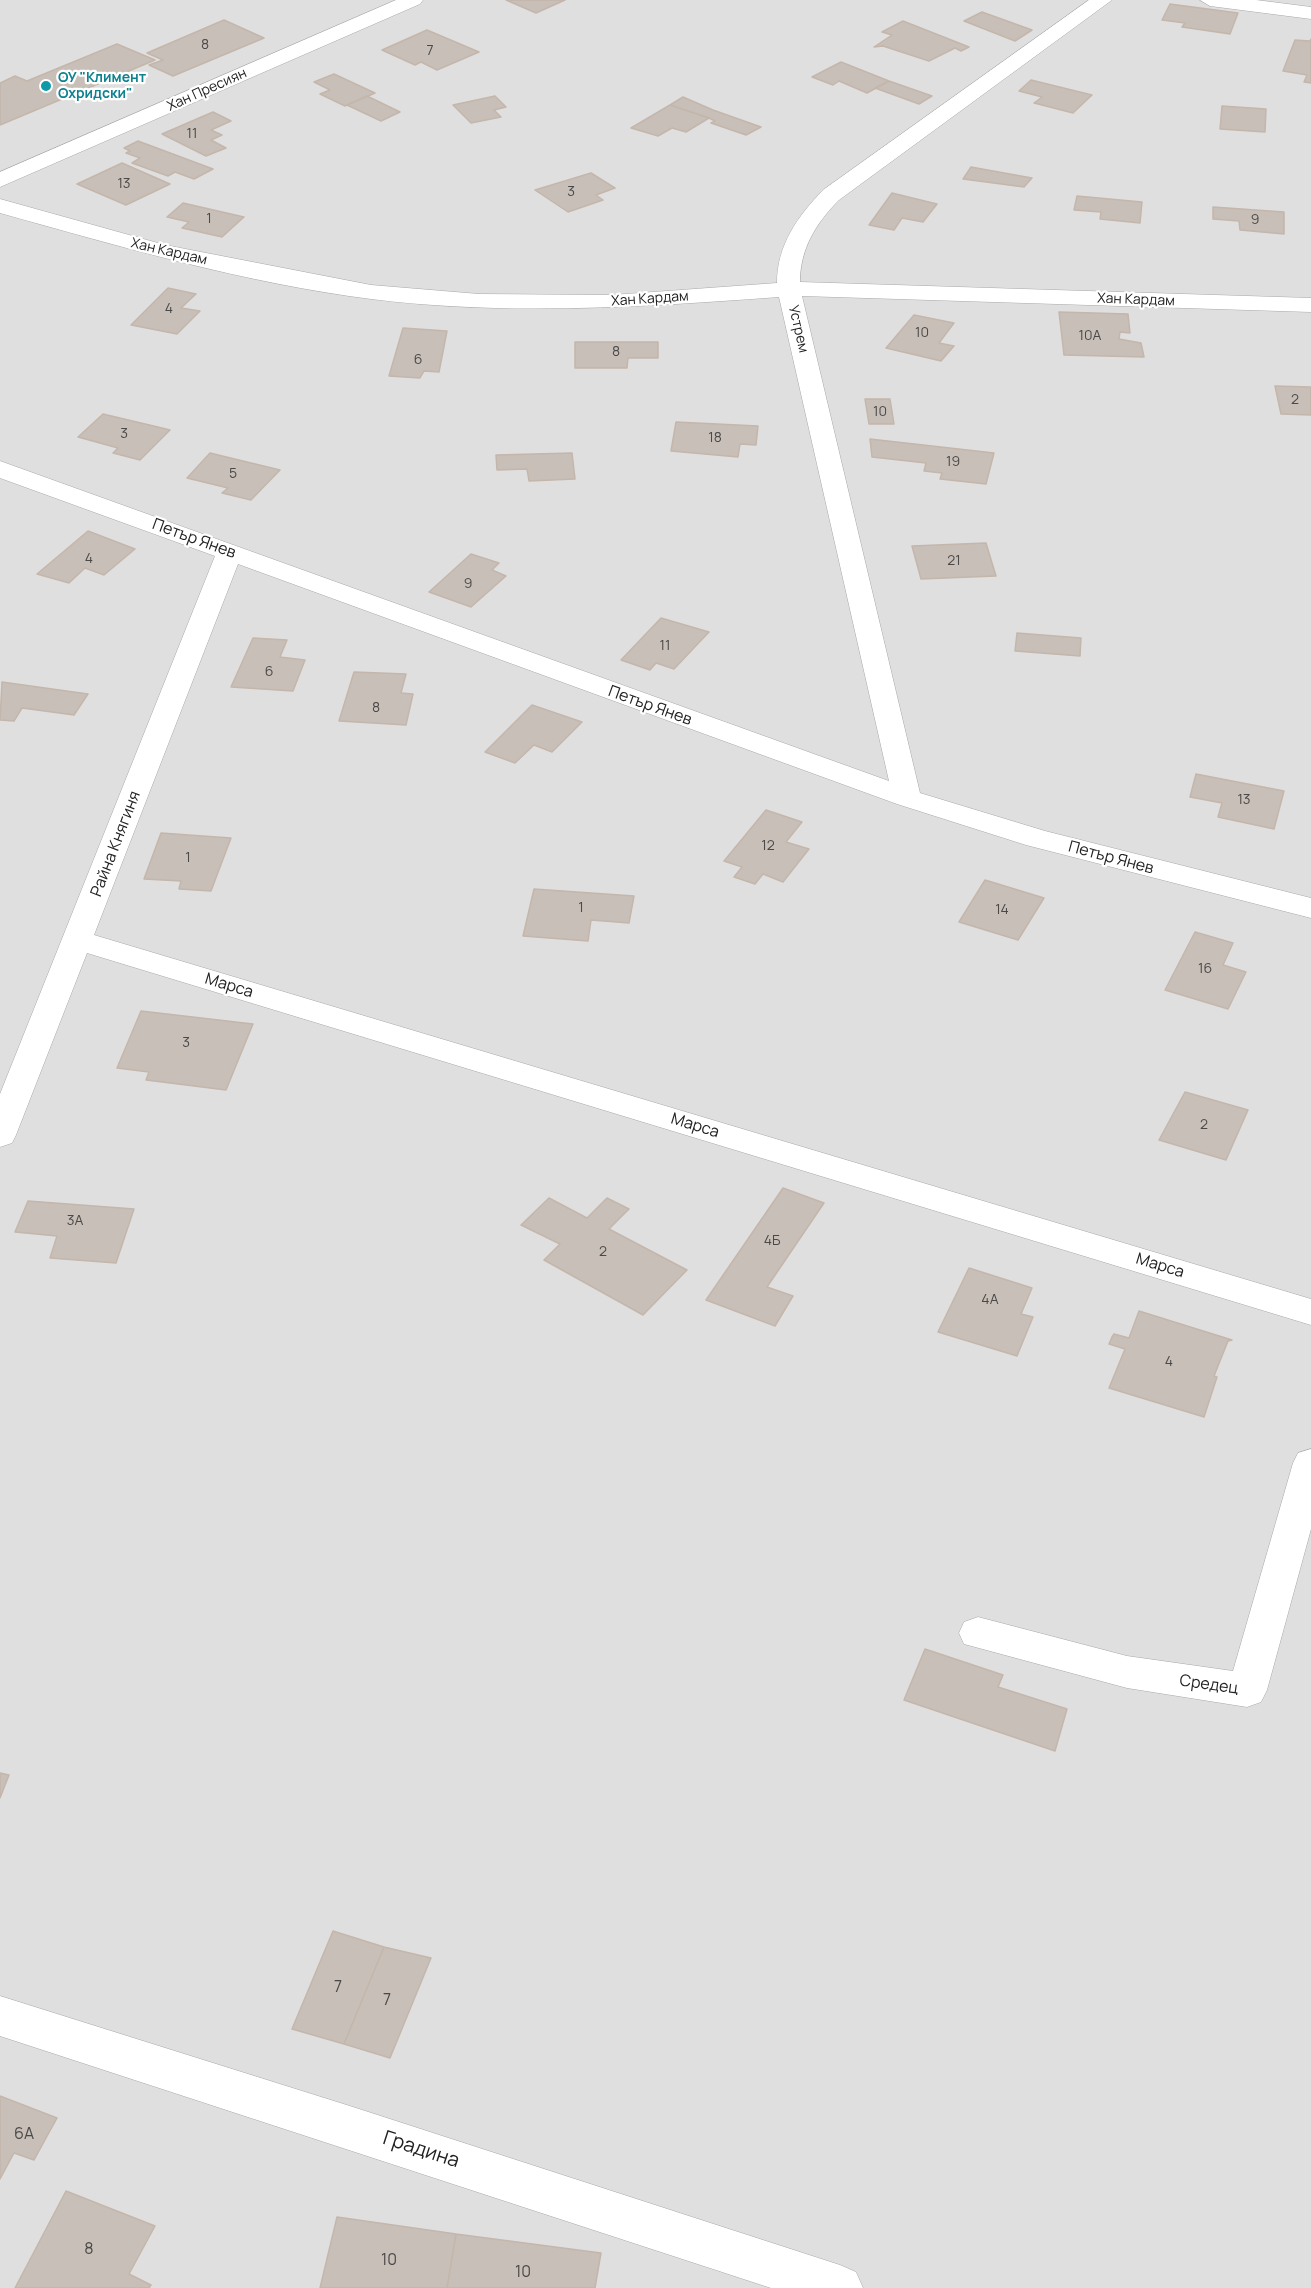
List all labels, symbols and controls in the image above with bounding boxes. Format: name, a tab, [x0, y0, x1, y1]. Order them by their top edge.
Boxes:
house number: 8	[201, 37, 209, 53]
house number: 7	[426, 43, 434, 59]
street label: Хан Пресиян	[165, 65, 249, 115]
place label: ОУ "Климент Охридски"	[58, 70, 146, 102]
marker: ОУ "Климент Охридски"	[39, 79, 53, 93]
house number: 11	[187, 126, 197, 142]
house number: 13	[117, 176, 131, 192]
house number: 3	[567, 184, 575, 200]
house number: 1	[206, 211, 212, 227]
house number: 9	[1251, 212, 1259, 228]
street label: Хан Кардам	[129, 235, 209, 269]
street label: Хан Кардам	[611, 288, 689, 310]
street label: Хан Кардам	[1097, 290, 1175, 310]
house number: 4	[165, 301, 173, 317]
street label: Устрем	[784, 304, 812, 354]
house number: 10	[915, 325, 929, 341]
house number: 10А	[1079, 328, 1101, 344]
house number: 8	[612, 344, 620, 360]
house number: 6	[414, 352, 422, 368]
house number: 2	[1291, 392, 1299, 408]
house number: 10	[873, 404, 887, 420]
house number: 3	[120, 426, 128, 442]
house number: 18	[708, 430, 722, 446]
house number: 19	[946, 454, 960, 470]
house number: 5	[229, 466, 237, 482]
street label: Петър Янев	[150, 515, 238, 563]
house number: 4	[85, 551, 93, 567]
house number: 21	[947, 553, 961, 569]
house number: 9	[464, 576, 472, 592]
house number: 11	[660, 638, 670, 654]
house number: 6	[265, 664, 273, 680]
street label: Петър Янев	[606, 682, 694, 730]
house number: 8	[372, 700, 380, 716]
street label: Райна Княгиня	[87, 788, 145, 900]
house number: 13	[1237, 792, 1251, 808]
street label: Петър Янев	[1066, 837, 1156, 879]
house number: 12	[761, 838, 775, 854]
house number: 1	[185, 850, 191, 866]
house number: 1	[578, 900, 584, 916]
house number: 14	[995, 902, 1009, 918]
house number: 16	[1198, 961, 1212, 977]
street label: Марса	[203, 970, 255, 1002]
house number: 3	[182, 1035, 190, 1051]
street label: Марса	[669, 1110, 721, 1142]
house number: 2	[1200, 1117, 1208, 1133]
house number: 3А	[67, 1213, 83, 1229]
house number: 4Б	[764, 1233, 780, 1249]
house number: 2	[599, 1244, 607, 1260]
street label: Марса	[1134, 1250, 1186, 1282]
house number: 4А	[981, 1292, 999, 1308]
house number: 4	[1165, 1354, 1173, 1370]
street label: Средец	[1178, 1671, 1240, 1699]
house number: 7	[334, 1978, 342, 1998]
house number: 7	[383, 1991, 391, 2011]
house number: 6А	[14, 2125, 34, 2145]
street label: Градина	[380, 2126, 462, 2174]
house number: 8	[84, 2240, 94, 2260]
house number: 10	[381, 2251, 397, 2271]
house number: 10	[515, 2263, 531, 2283]

